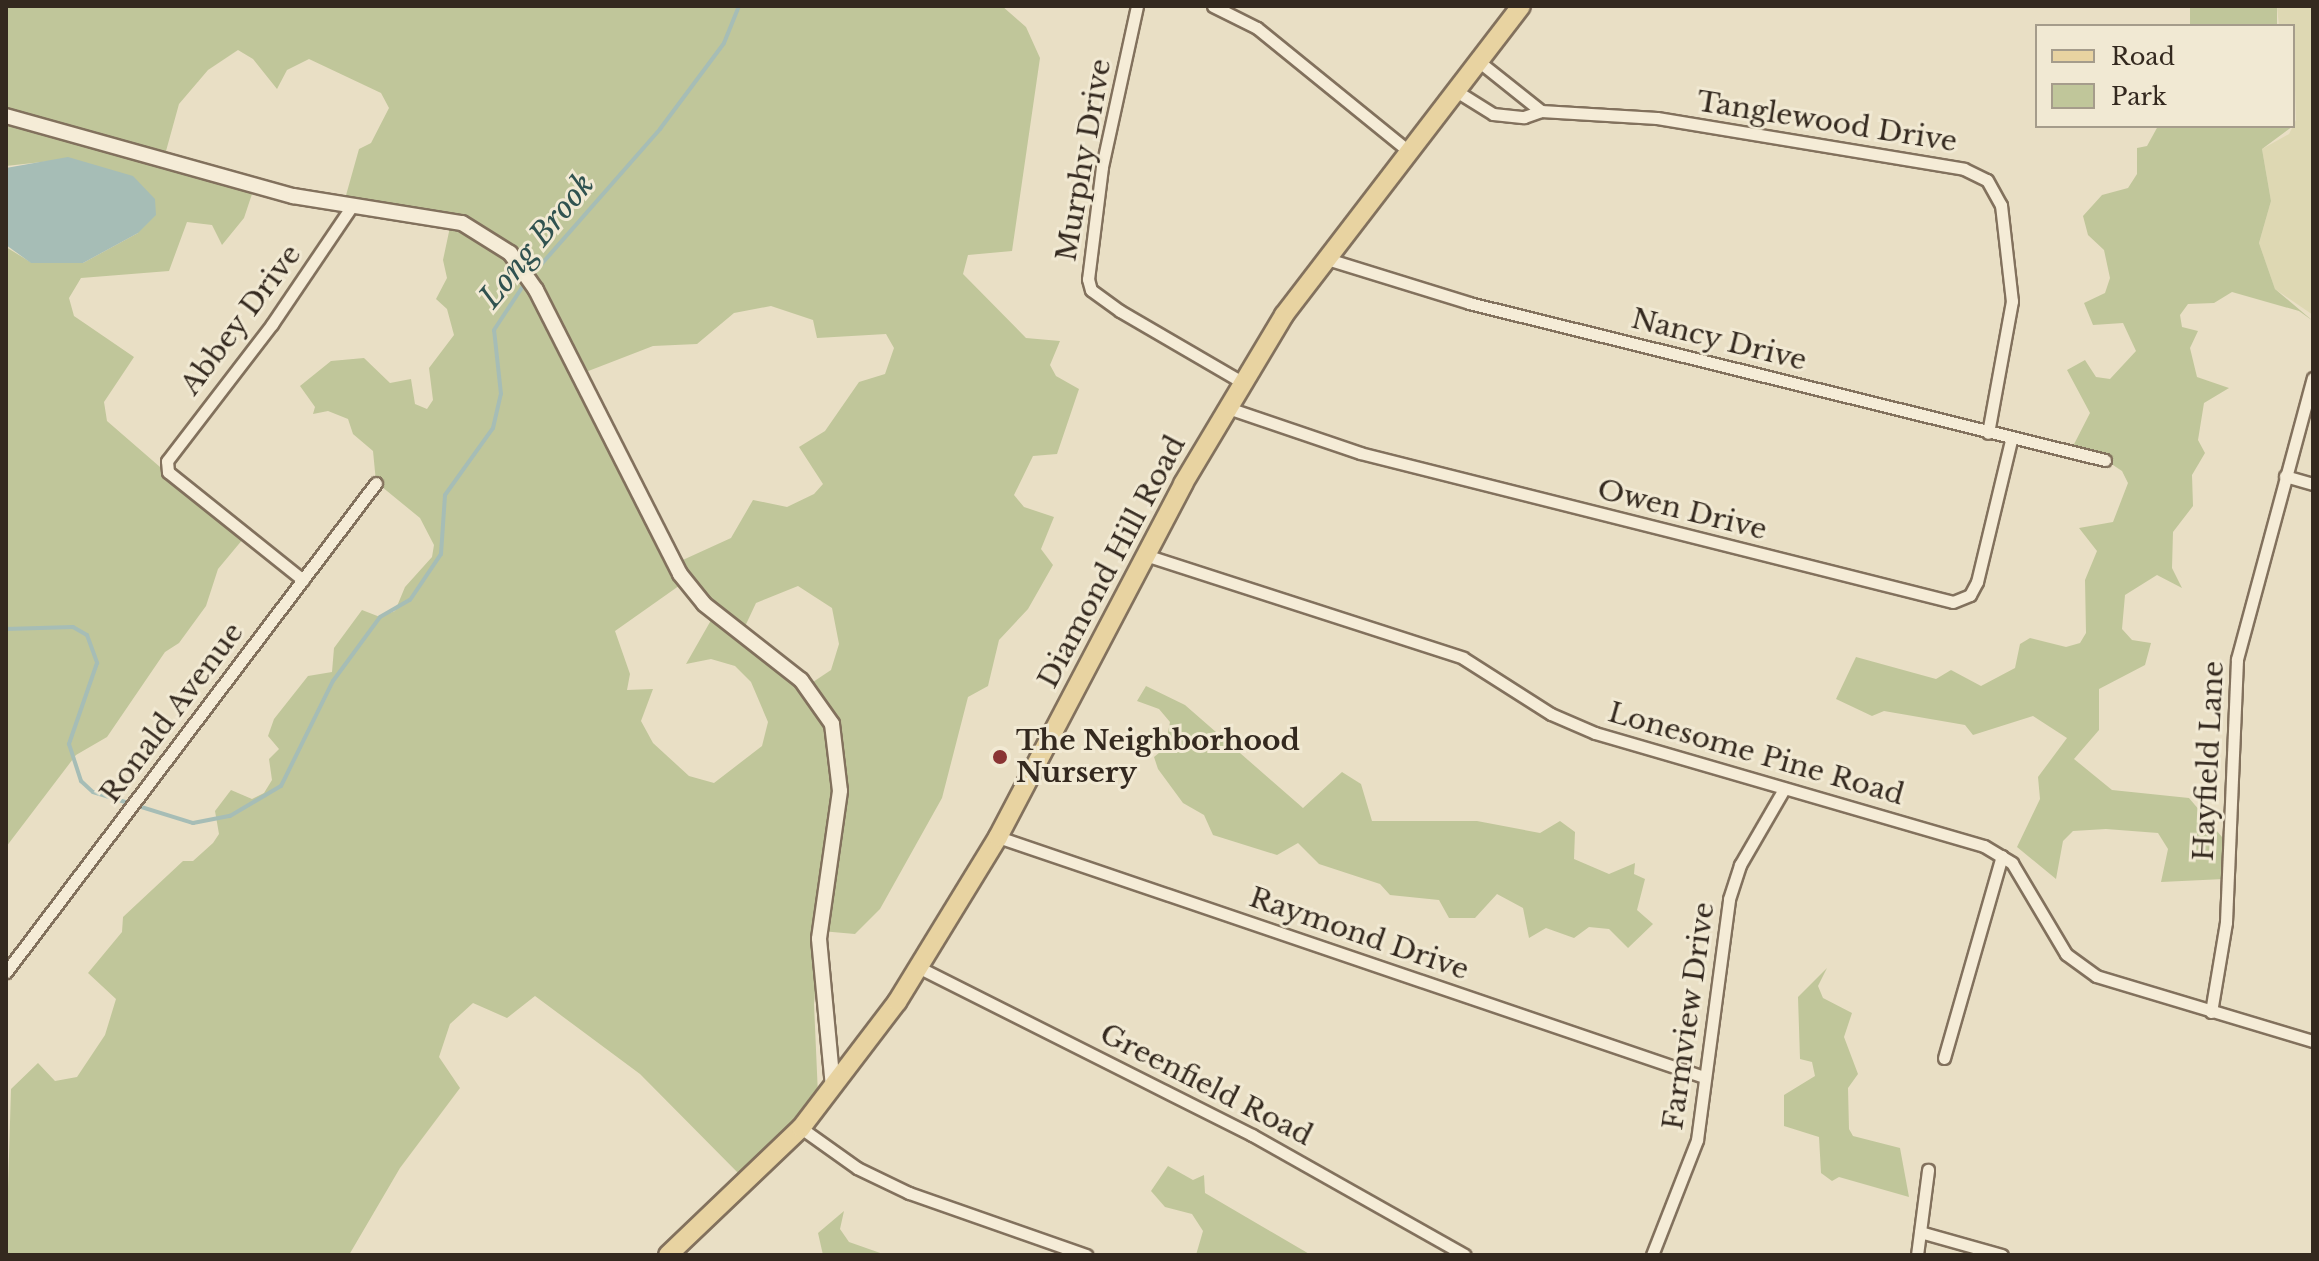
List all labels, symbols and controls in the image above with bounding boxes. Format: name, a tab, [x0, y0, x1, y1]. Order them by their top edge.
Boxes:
legend	[2035, 24, 2295, 128]
text: Road	[2111, 42, 2175, 71]
street label: Murphy Drive	[1050, 56, 1118, 264]
text: Park	[2111, 82, 2167, 111]
street label: Tanglewood Drive	[1695, 85, 1959, 159]
water label: Long Brook	[472, 167, 602, 315]
street label: Abbey Drive	[173, 238, 309, 402]
street label: Nancy Drive	[1628, 302, 1810, 378]
street label: Diamond Hill Road	[1031, 430, 1193, 694]
street label: Owen Drive	[1594, 473, 1770, 547]
street label: Ronald Avenue	[93, 616, 251, 810]
street label: Hayfield Lane	[2187, 660, 2231, 862]
street label: Lonesome Pine Road	[1604, 696, 1908, 812]
place label: The Neighborhood Nursery	[1016, 724, 1300, 790]
marker: The Neighborhood Nursery	[991, 748, 1009, 766]
street label: Raymond Drive	[1245, 881, 1473, 987]
street label: Farmview Drive	[1656, 900, 1722, 1132]
street label: Greenfield Road	[1094, 1017, 1318, 1153]

